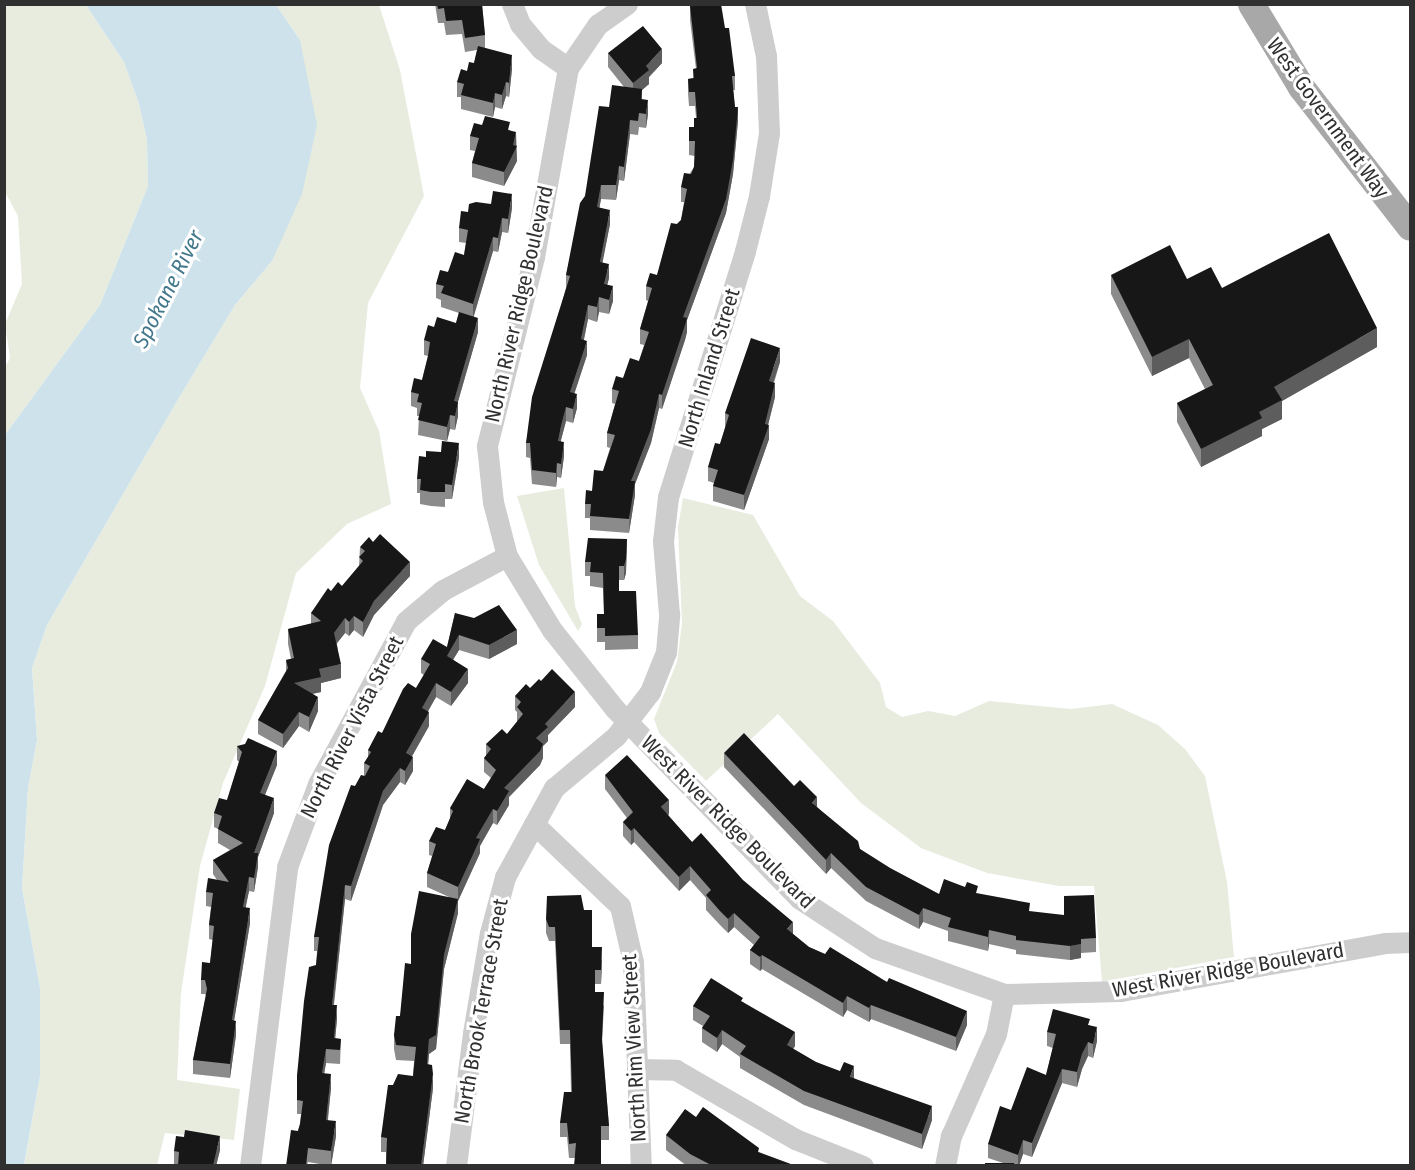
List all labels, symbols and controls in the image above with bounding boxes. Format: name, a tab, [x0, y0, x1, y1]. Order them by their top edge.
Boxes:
street label: West Government Way	[1262, 33, 1394, 203]
street label: North River Ridge Boulevard	[479, 183, 559, 425]
water label: Spokane River	[127, 226, 209, 352]
street label: North Inland Street	[673, 285, 745, 451]
street label: North River Vista Street	[295, 632, 409, 822]
street label: West River Ridge Boulevard	[636, 730, 820, 914]
street label: North Brook Terrace Street	[449, 897, 513, 1125]
street label: West River Ridge Boulevard	[1110, 937, 1346, 1003]
street label: North Rim View Street	[616, 953, 652, 1143]

